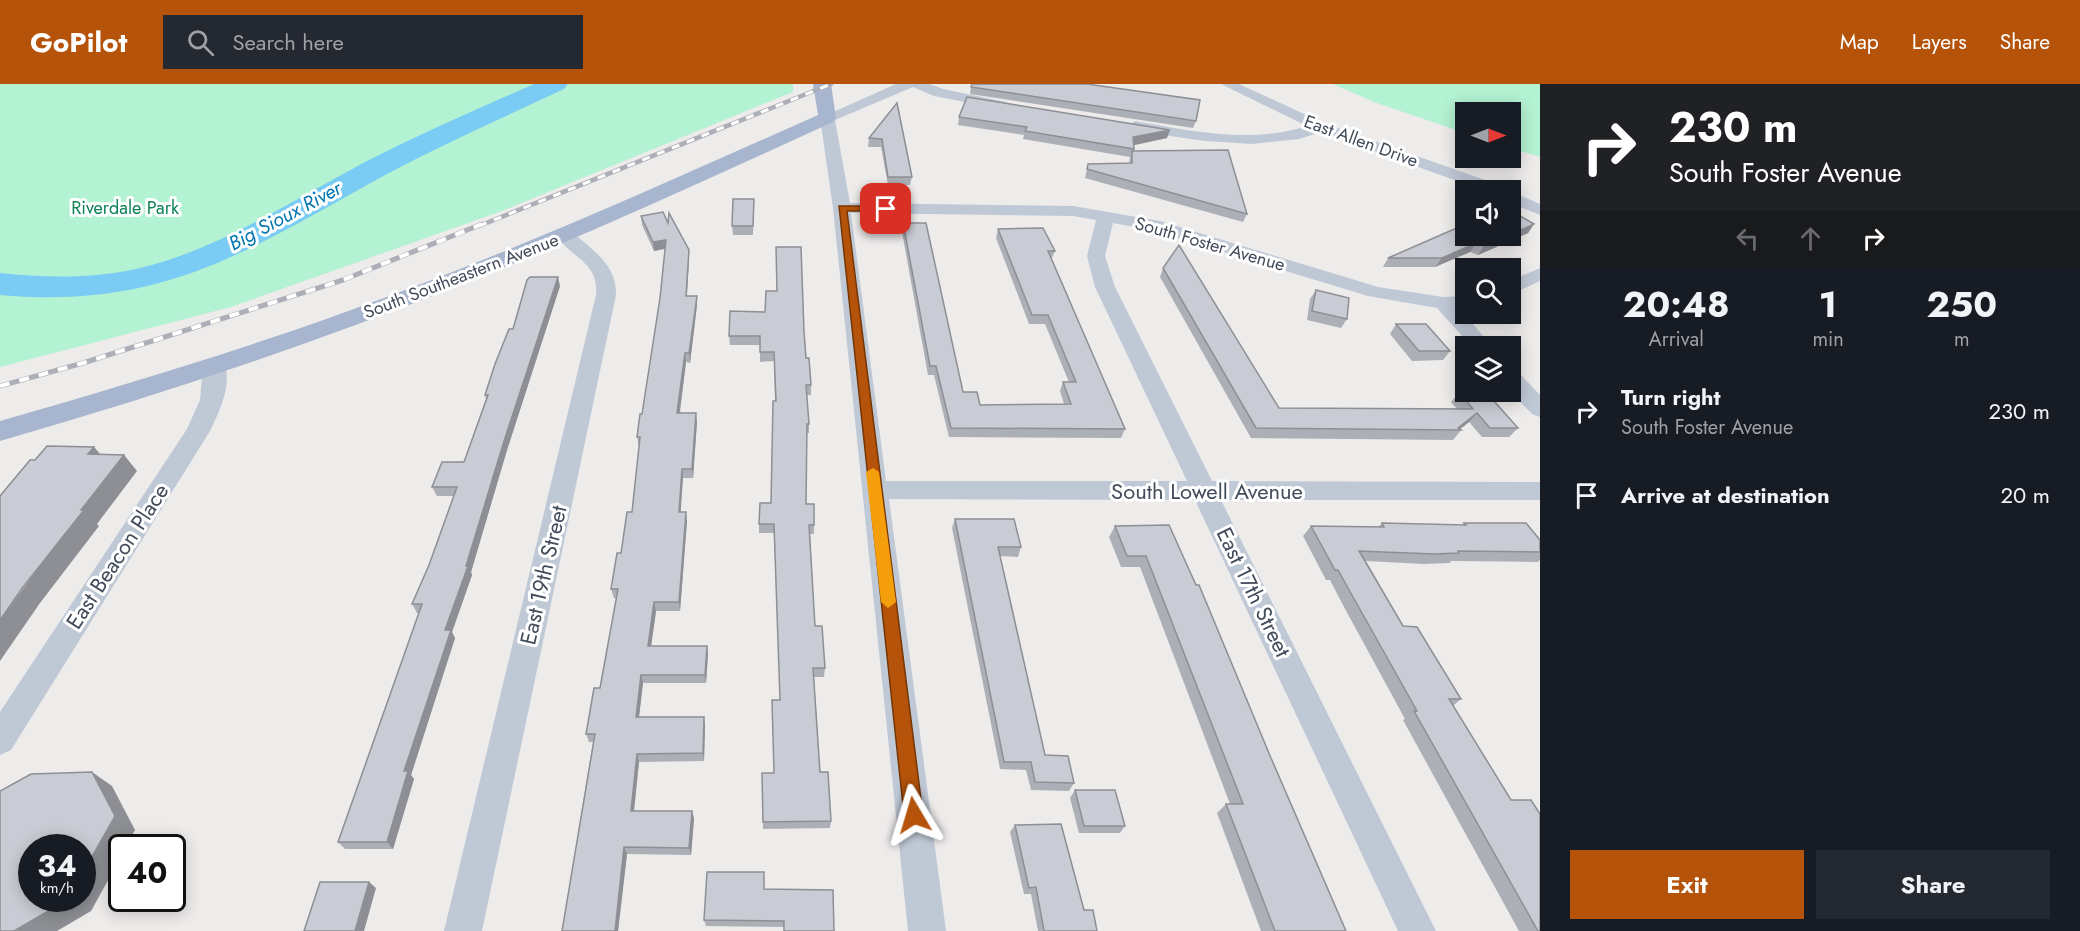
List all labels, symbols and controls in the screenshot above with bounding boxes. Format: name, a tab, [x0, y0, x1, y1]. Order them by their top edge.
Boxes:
search box	[163, 15, 583, 69]
text: GoPilot	[30, 22, 127, 63]
icon: search	[184, 26, 217, 59]
text: Search here	[232, 26, 344, 58]
text: Map	[1840, 27, 1879, 57]
text: Layers	[1912, 27, 1967, 57]
text: Share	[2000, 27, 2050, 57]
text: 230 m	[1669, 97, 1797, 158]
north arrow	[1455, 102, 1521, 168]
map controls	[1455, 102, 1521, 402]
street label: East Allen Drive	[1300, 108, 1422, 174]
icon: right	[1570, 108, 1648, 186]
text: South Foster Avenue	[1669, 153, 1902, 192]
water label: Big Sioux River	[223, 173, 348, 258]
button: sound	[1455, 180, 1521, 246]
pin	[860, 183, 911, 234]
icon: arrive	[869, 192, 902, 225]
park label: Riverdale Park	[71, 195, 179, 221]
street label: South Foster Avenue	[1132, 210, 1288, 278]
icon: left	[1731, 222, 1764, 255]
icon: ahead	[1794, 222, 1827, 255]
icon: right	[1857, 222, 1890, 255]
street label: South Southeastern Avenue	[360, 227, 562, 325]
button: search	[1455, 258, 1521, 324]
text: 20:48	[1623, 278, 1730, 330]
text: 1	[1819, 278, 1837, 330]
text: 250	[1927, 278, 1997, 330]
text: Arrival	[1649, 325, 1704, 354]
text: min	[1812, 325, 1844, 354]
text: m	[1954, 325, 1970, 354]
button: layers	[1455, 336, 1521, 402]
text: Turn right	[1621, 381, 1721, 413]
icon: right	[1570, 395, 1603, 428]
text: 230 m	[1989, 395, 2050, 427]
text: South Foster Avenue	[1621, 413, 1793, 442]
street label: South Lowell Avenue	[1111, 475, 1303, 507]
street label: East Beacon Place	[58, 477, 176, 635]
icon: arrive	[1570, 479, 1603, 512]
text: Arrive at destination	[1621, 479, 1830, 511]
text: 20 m	[2001, 479, 2050, 511]
street label: East 19th Street	[511, 502, 575, 648]
street label: East 17th Street	[1209, 522, 1300, 663]
position arrow	[882, 783, 946, 847]
speed limit sign: 40	[108, 834, 186, 912]
text: 34	[37, 844, 77, 887]
button: Exit	[1570, 850, 1804, 919]
button: Share	[1816, 850, 2050, 919]
text: km/h	[40, 877, 74, 899]

